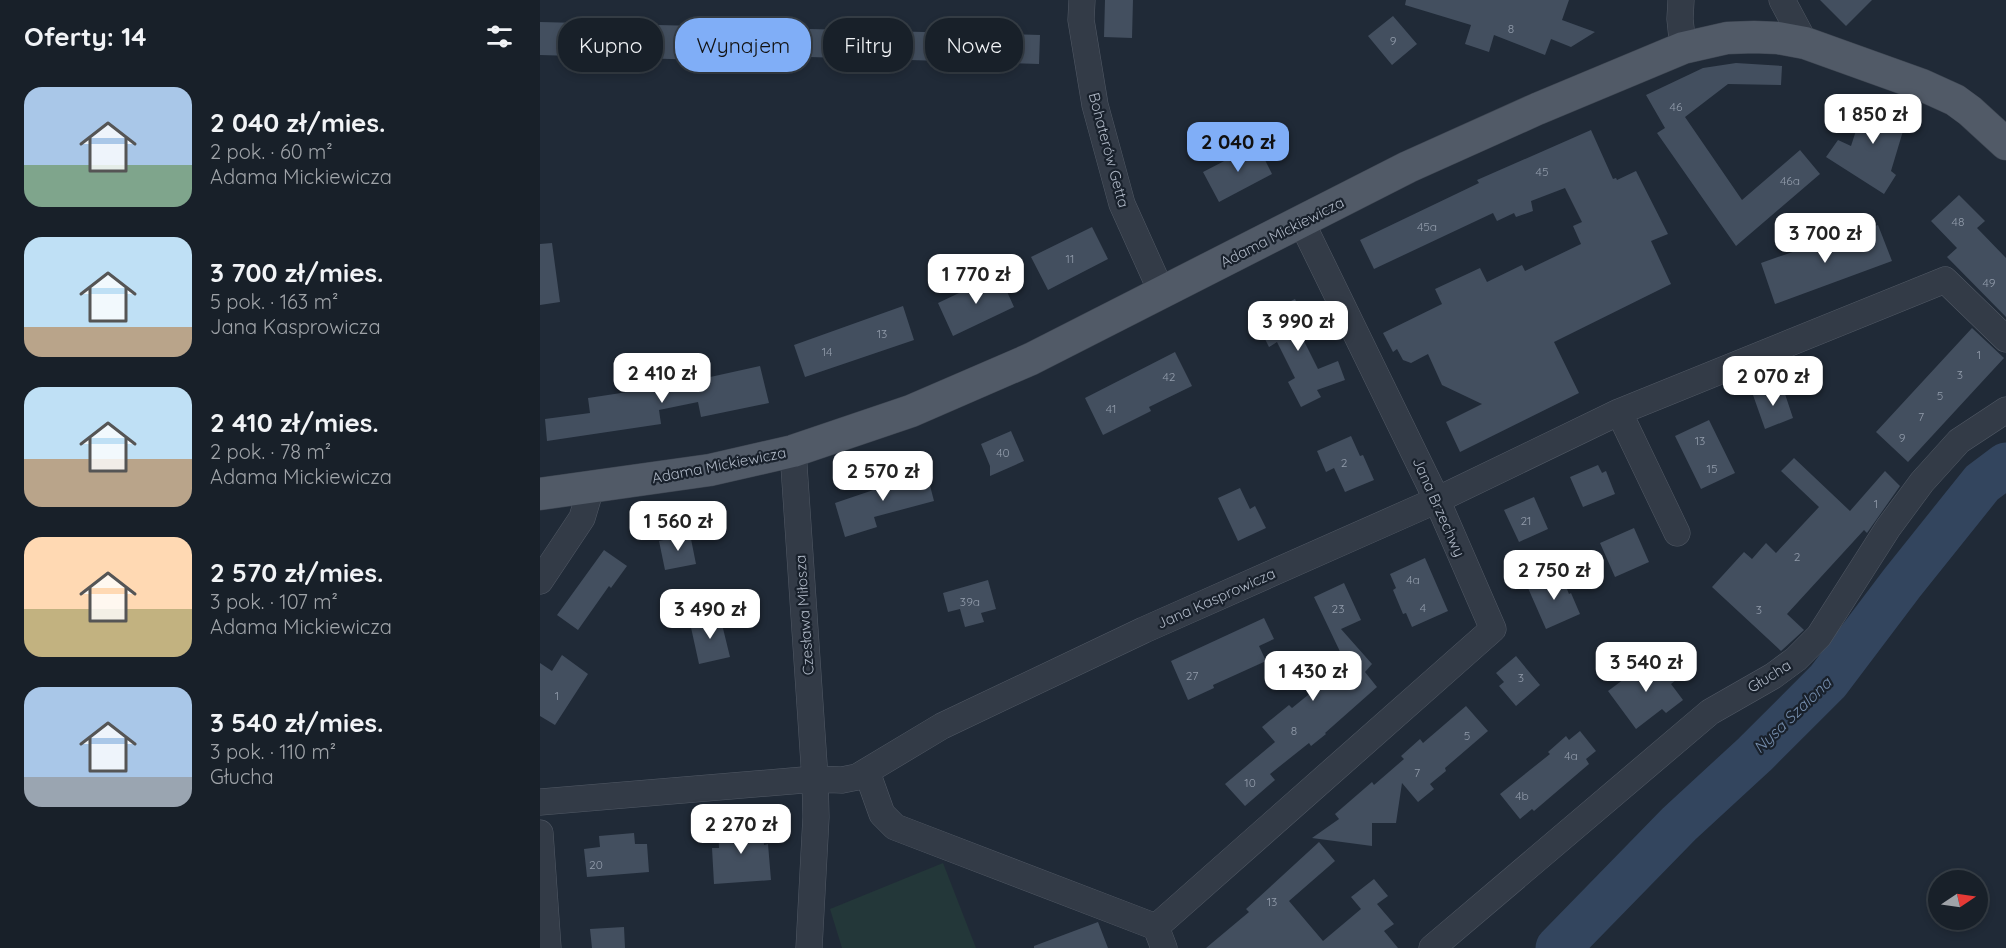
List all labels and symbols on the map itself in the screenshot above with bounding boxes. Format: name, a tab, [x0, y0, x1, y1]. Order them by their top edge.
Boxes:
house number: 8	[1508, 21, 1514, 36]
house number: 9	[1390, 33, 1397, 48]
street label: Bohaterów Getta	[1085, 90, 1133, 210]
pin: 1 850 zł	[1811, 94, 1935, 145]
house number: 46	[1670, 99, 1683, 114]
pin: 2 040 zł	[1176, 122, 1300, 173]
house number: 45	[1536, 164, 1548, 179]
house number: 46a	[1780, 173, 1800, 188]
street label: Adama Mickiewicza	[1217, 193, 1347, 271]
pin: 3 700 zł	[1763, 213, 1887, 264]
house number: 48	[1952, 214, 1964, 229]
house number: 45a	[1417, 219, 1437, 234]
house number: 11	[1066, 251, 1074, 266]
pin: 1 770 zł	[914, 254, 1038, 305]
house number: 49	[1983, 275, 1996, 290]
pin: 3 990 zł	[1236, 301, 1360, 352]
house number: 13	[877, 326, 887, 341]
house number: 14	[822, 344, 832, 359]
house number: 1	[1977, 347, 1981, 362]
pin: 2 410 zł	[600, 353, 724, 404]
pin: 2 070 zł	[1711, 356, 1835, 407]
house number: 3	[1957, 367, 1963, 382]
house number: 42	[1163, 369, 1176, 384]
house number: 5	[1937, 388, 1943, 403]
house number: 41	[1106, 401, 1116, 416]
house number: 7	[1918, 409, 1924, 424]
house number: 9	[1899, 430, 1906, 445]
house number: 13	[1695, 433, 1705, 448]
street label: Adama Mickiewicza	[650, 443, 788, 487]
house number: 40	[996, 445, 1010, 460]
pin: 2 570 zł	[821, 451, 945, 502]
street label: Jana Brzechwy	[1409, 454, 1469, 560]
house number: 2	[1341, 455, 1348, 470]
house number: 15	[1707, 461, 1717, 476]
house number: 1	[1874, 496, 1878, 511]
pin: 1 560 zł	[616, 501, 740, 552]
house number: 21	[1520, 513, 1532, 528]
house number: 2	[1794, 549, 1801, 564]
pin: 2 750 zł	[1492, 550, 1616, 601]
street label: Czesława Miłosza	[790, 554, 818, 676]
street label: Jana Kasprowicza	[1154, 563, 1278, 633]
house number: 4a	[1406, 572, 1420, 587]
pin: 3 490 zł	[648, 589, 772, 640]
house number: 39a	[960, 594, 980, 609]
house number: 4	[1420, 600, 1426, 615]
house number: 23	[1332, 601, 1344, 616]
house number: 3	[1756, 602, 1762, 617]
pin: 3 540 zł	[1584, 642, 1708, 693]
pin: 1 430 zł	[1251, 651, 1375, 702]
street label: Głucha	[1744, 655, 1794, 697]
house number: 27	[1186, 668, 1198, 683]
house number: 3	[1518, 670, 1524, 685]
water label: Nysa Szalona	[1749, 672, 1836, 757]
house number: 1	[555, 688, 559, 703]
house number: 8	[1291, 723, 1297, 738]
house number: 5	[1464, 728, 1470, 743]
house number: 4a	[1564, 748, 1578, 763]
house number: 7	[1414, 765, 1420, 780]
house number: 10	[1244, 775, 1256, 790]
house number: 4b	[1515, 788, 1529, 803]
pin: 2 270 zł	[679, 804, 803, 855]
house number: 20	[589, 857, 603, 872]
north arrow	[1928, 870, 1988, 930]
house number: 13	[1267, 894, 1277, 909]

